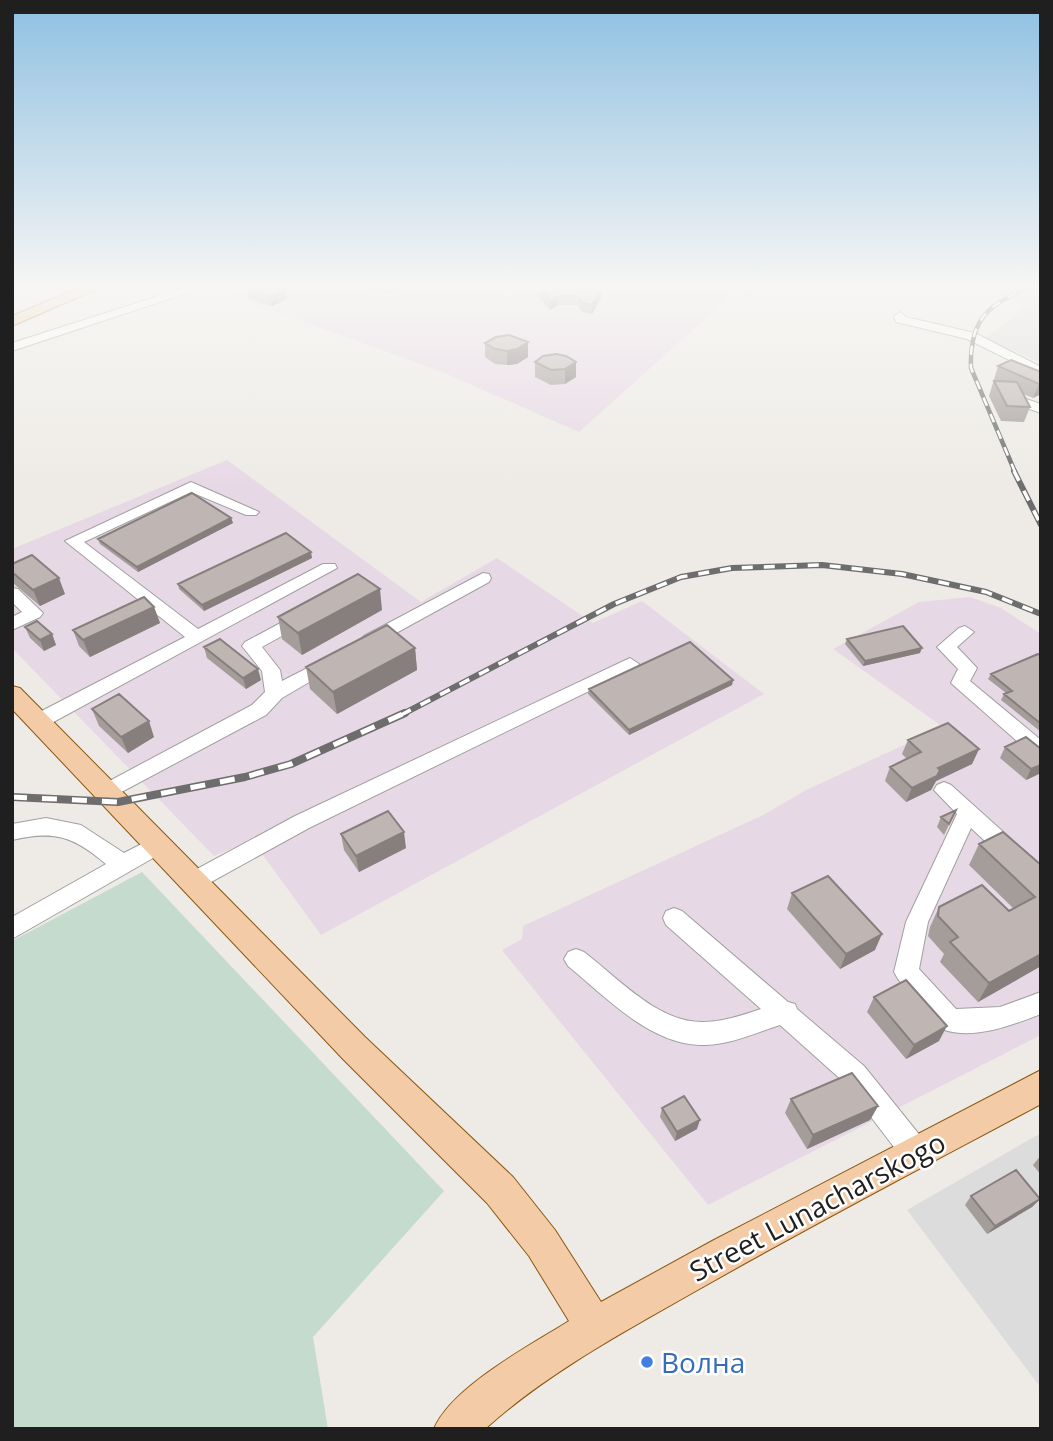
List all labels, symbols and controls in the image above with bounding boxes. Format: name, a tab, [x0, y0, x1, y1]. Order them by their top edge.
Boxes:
street label: Street Lunacharskogo	[682, 1122, 952, 1290]
place label: Волна	[661, 1343, 745, 1381]
marker: Волна	[639, 1354, 655, 1370]

